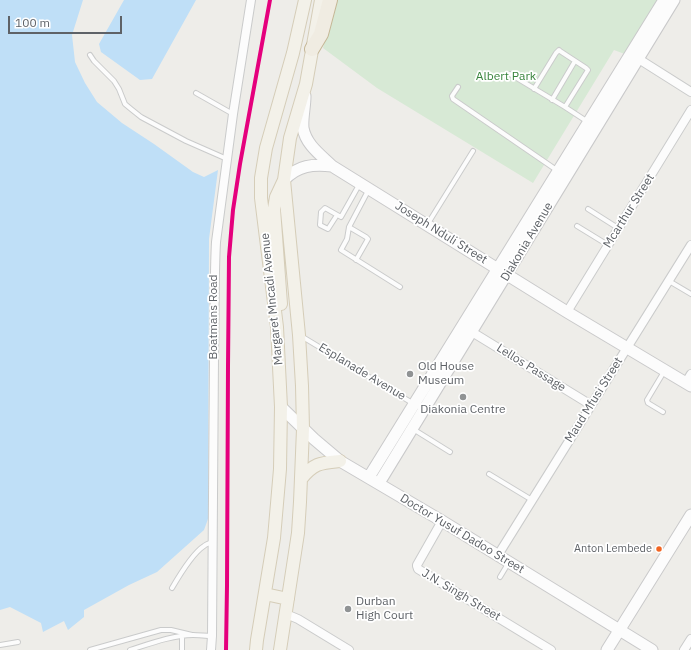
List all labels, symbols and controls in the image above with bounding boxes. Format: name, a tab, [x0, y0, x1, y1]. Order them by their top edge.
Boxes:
scale bar	[10, 8, 124, 34]
text: 100 m	[15, 15, 50, 30]
park label: Albert Park	[476, 70, 536, 84]
street label: Mcarthur Street	[600, 171, 658, 251]
street label: Joseph Nduli Street	[392, 199, 490, 267]
street label: Diakonia Avenue	[498, 200, 556, 284]
street label: Margaret Mncadi Avenue	[258, 232, 286, 366]
street label: Boatmans Road	[207, 274, 221, 360]
street label: Esplanade Avenue	[316, 340, 408, 404]
street label: Lellos Passage	[494, 341, 568, 395]
street label: Maud Mfusi Street	[562, 355, 626, 445]
place label: Old House Museum	[418, 360, 474, 388]
marker: Old House Museum	[405, 369, 415, 379]
marker: Diakonia Centre	[458, 392, 468, 402]
place label: Diakonia Centre	[420, 403, 506, 417]
street label: Doctor Yusuf Dadoo Street	[397, 491, 527, 577]
place label: Anton Lembede	[574, 542, 652, 556]
marker: Anton Lembede	[654, 544, 664, 554]
street label: J.N. Singh Street	[419, 566, 503, 624]
place label: Durban High Court	[356, 595, 413, 623]
marker: Durban High Court	[343, 604, 353, 614]

